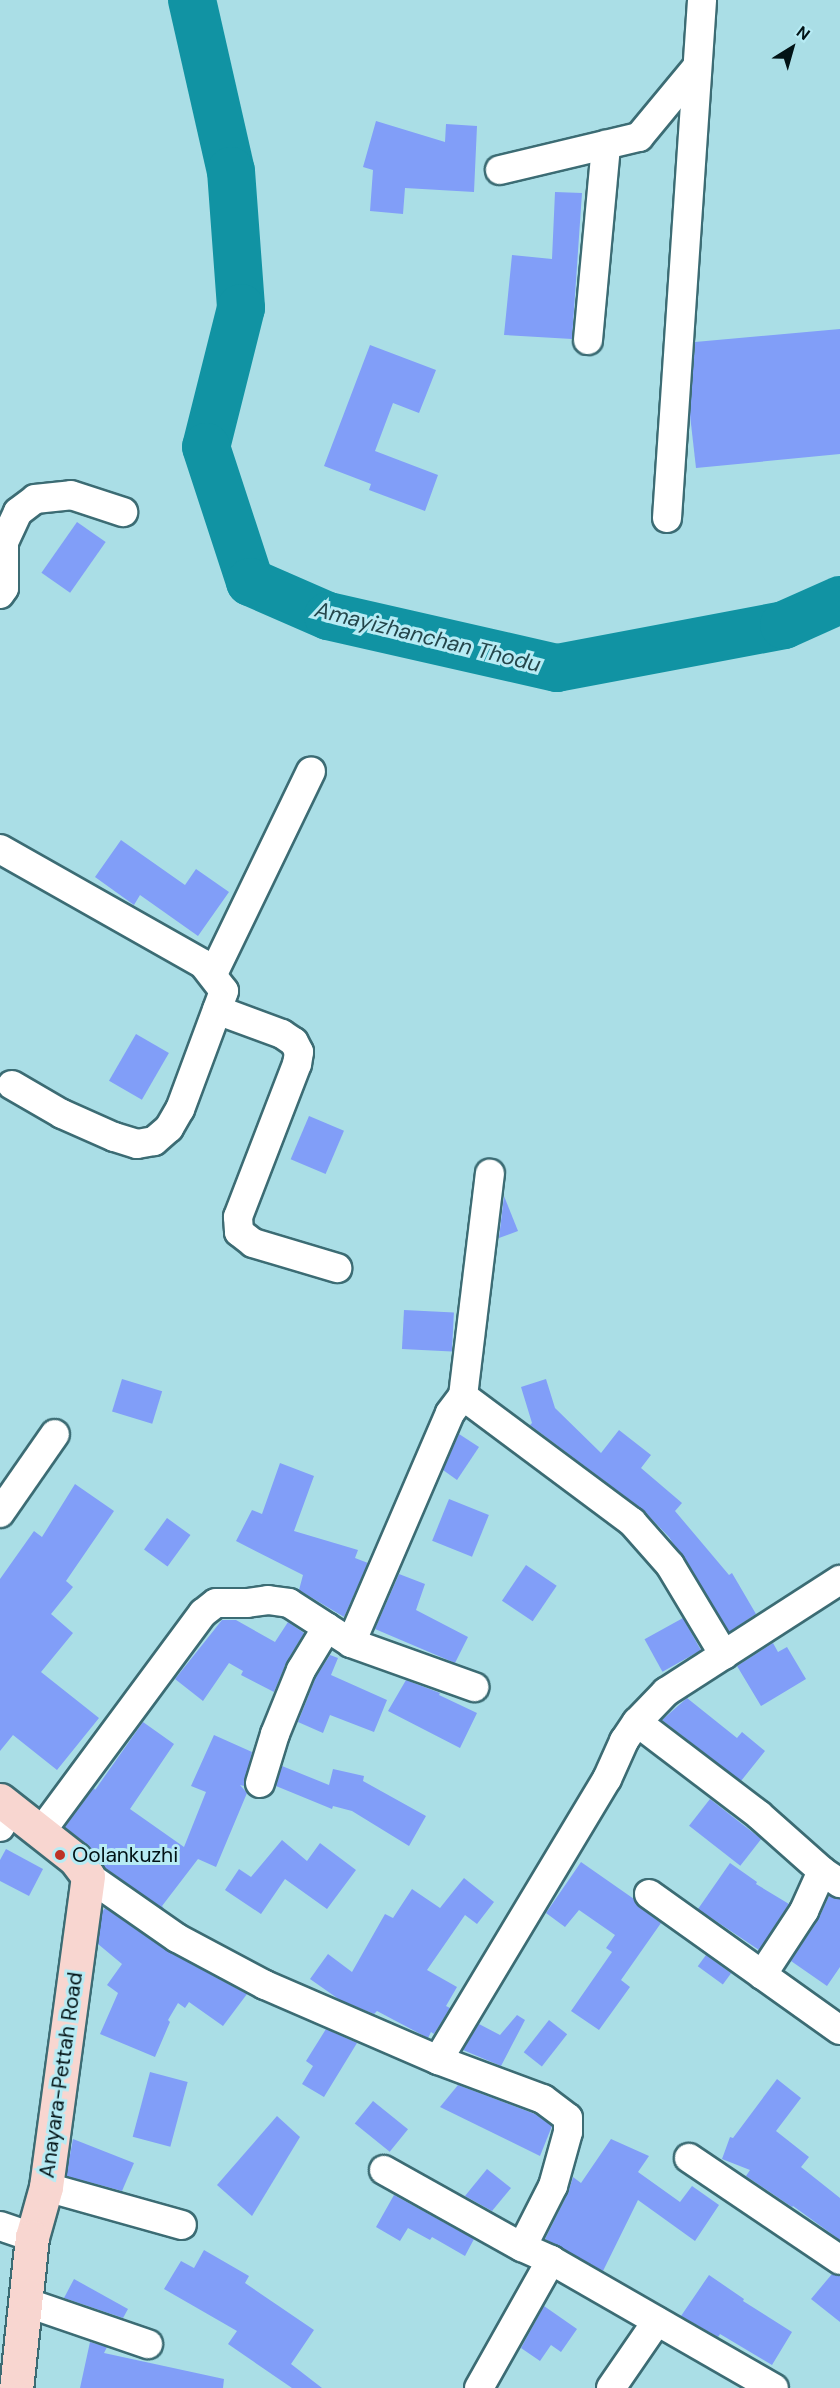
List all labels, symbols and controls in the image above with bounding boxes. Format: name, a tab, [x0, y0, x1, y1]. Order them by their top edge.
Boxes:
north arrow	[762, 18, 822, 78]
text: N	[792, 21, 814, 45]
water label: Amayizhanchan Thodu	[312, 596, 544, 678]
place label: Oolankuzhi	[72, 1842, 178, 1868]
marker: Oolankuzhi	[53, 1848, 67, 1862]
street label: Anayara-Pettah Road	[34, 1970, 88, 2180]

